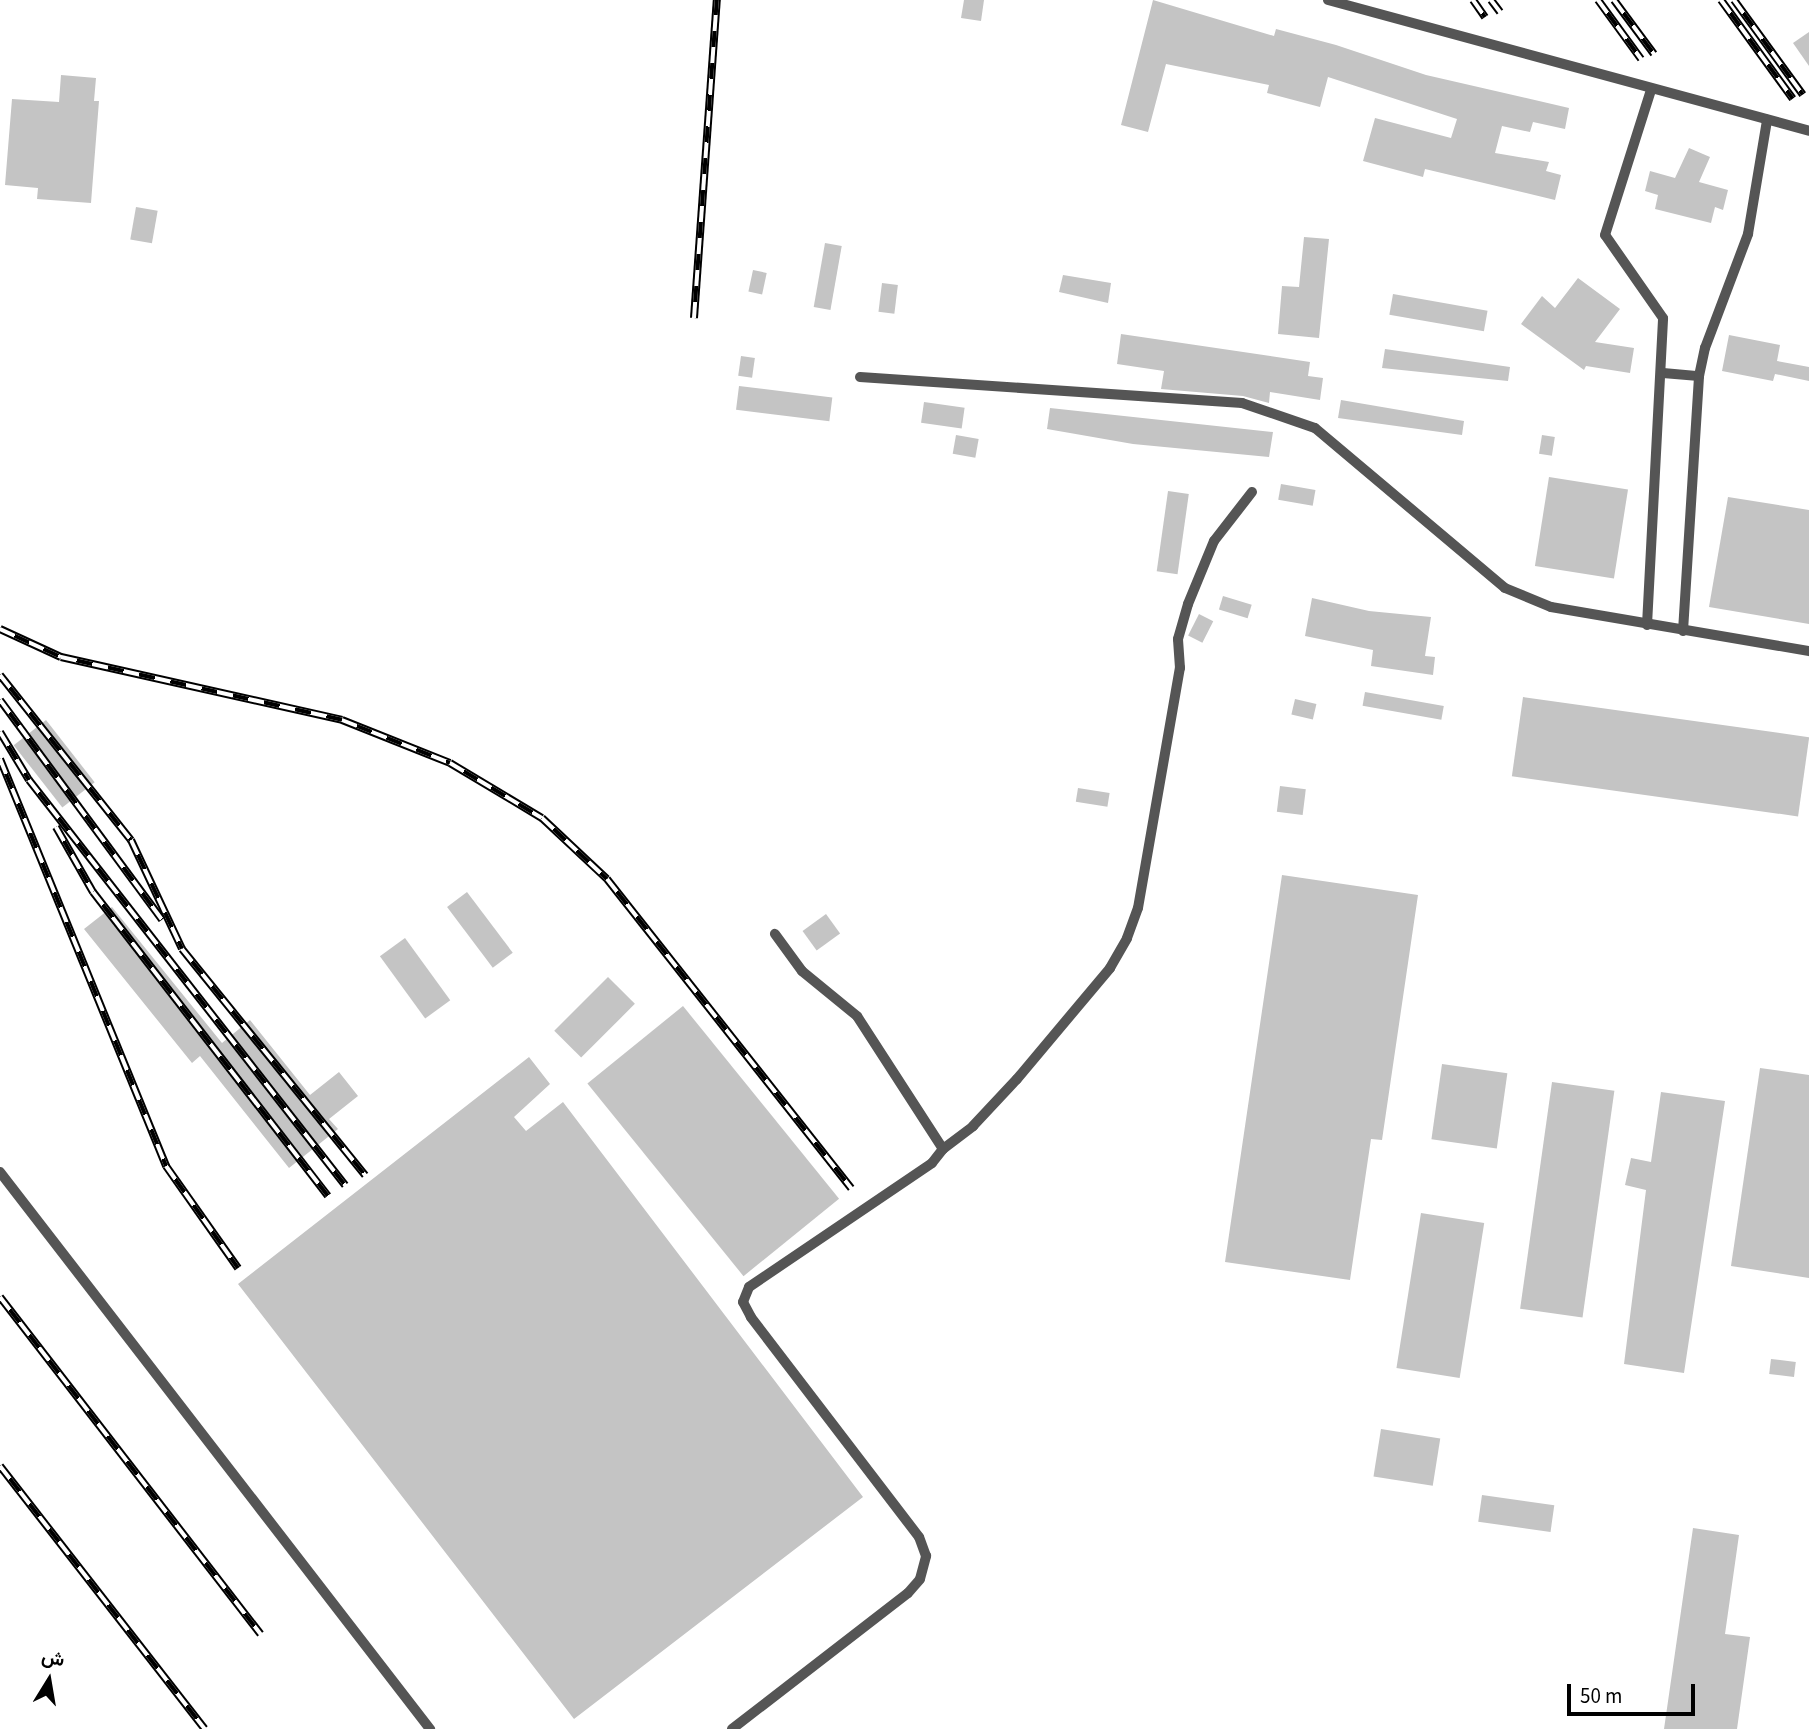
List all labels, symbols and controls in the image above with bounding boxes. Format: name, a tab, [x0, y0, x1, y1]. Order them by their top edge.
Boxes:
text: ش	[39, 1643, 67, 1674]
north arrow	[14, 1645, 84, 1715]
scale bar	[1571, 1670, 1699, 1714]
text: 50 m	[1580, 1681, 1622, 1711]

